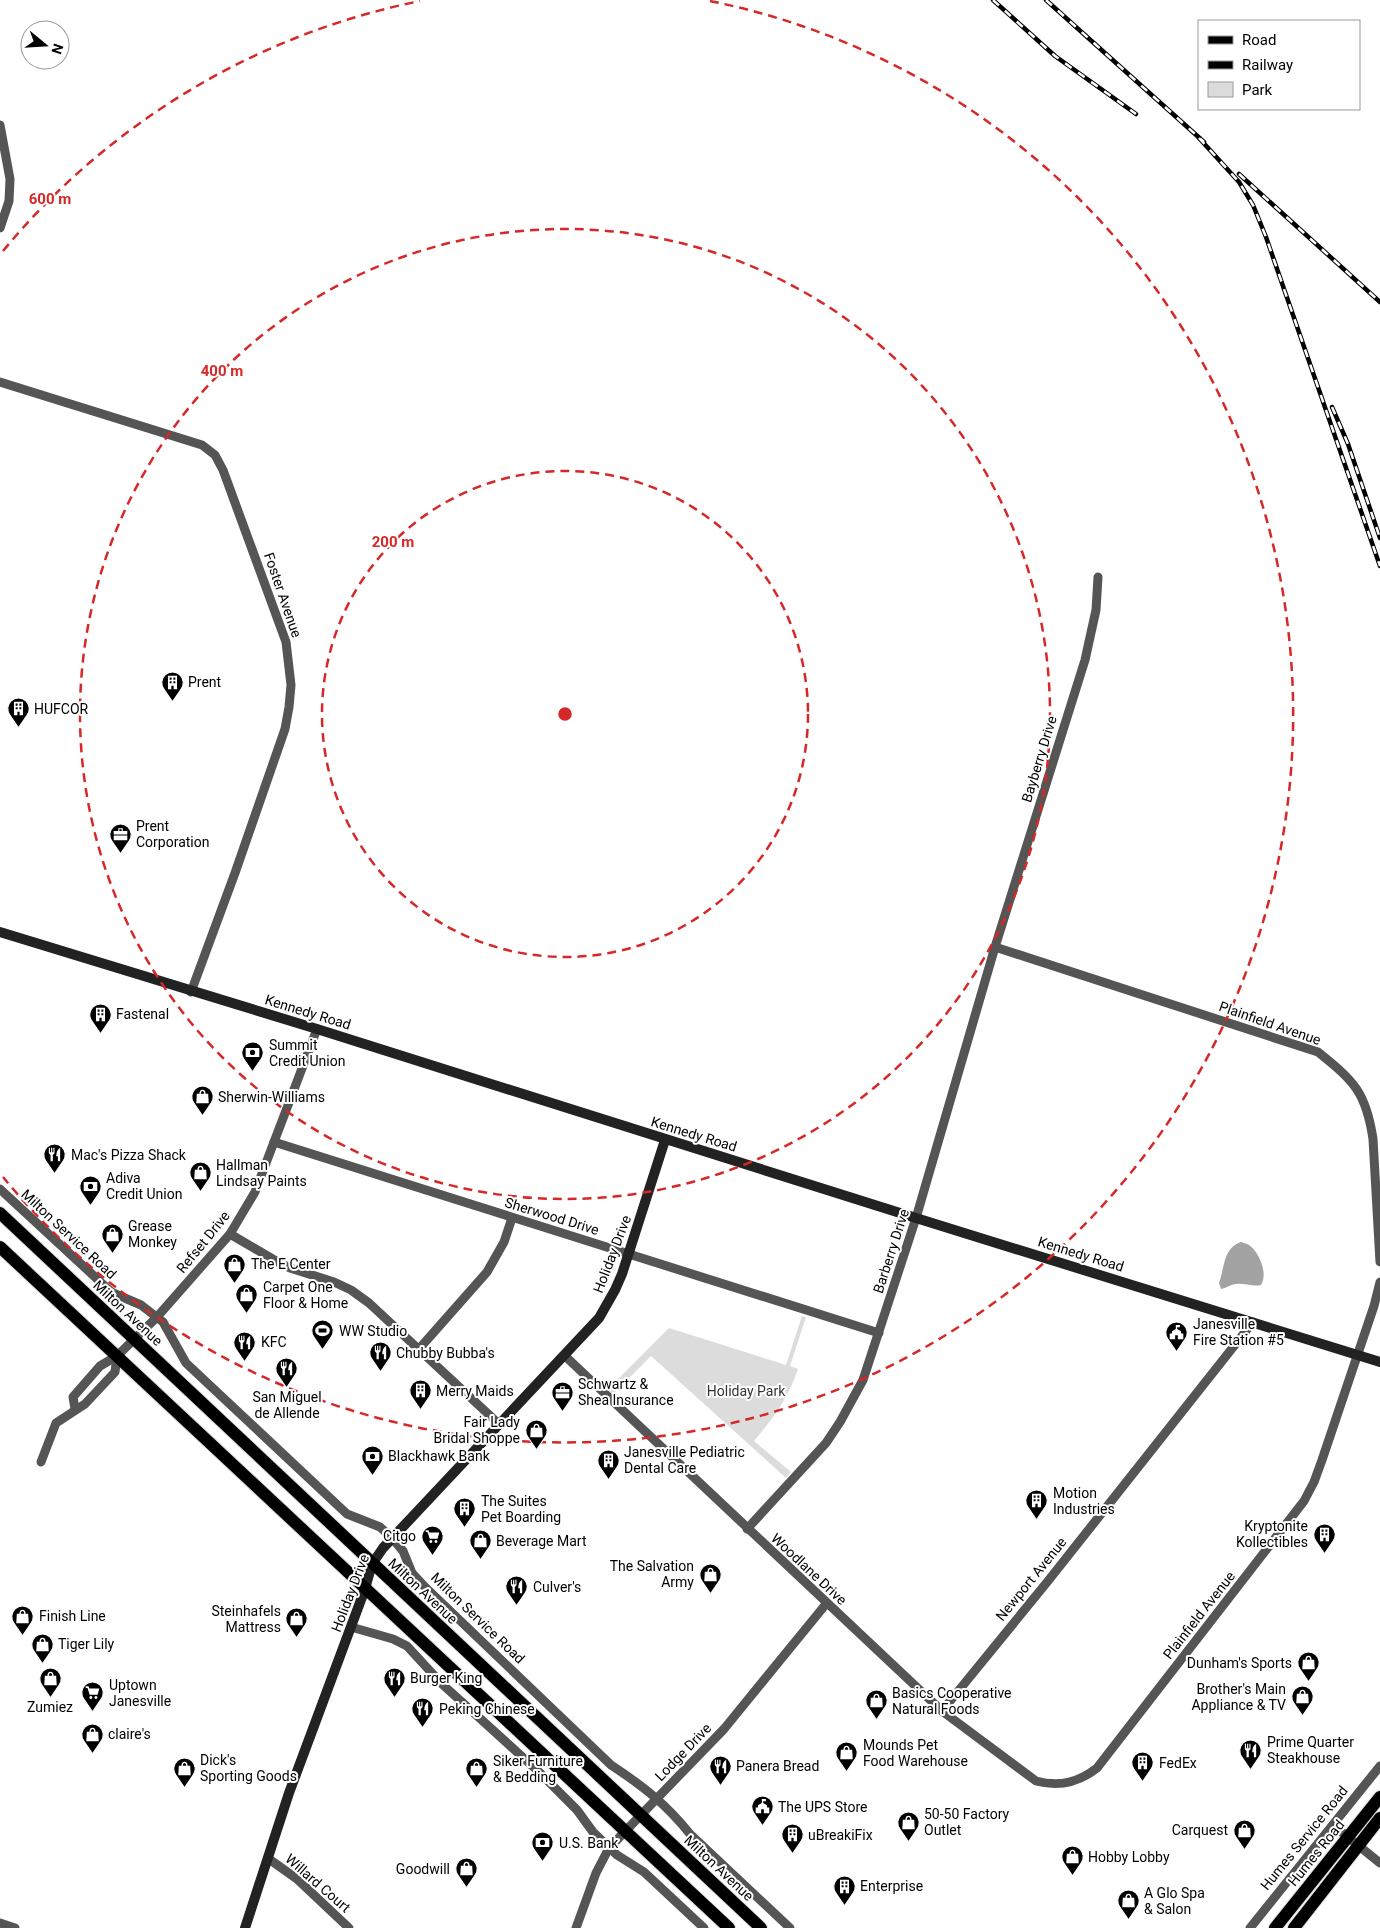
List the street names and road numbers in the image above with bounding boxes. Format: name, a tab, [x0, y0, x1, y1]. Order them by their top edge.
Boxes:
street label: Foster Avenue	[261, 550, 305, 640]
street label: Bayberry Drive	[1018, 714, 1060, 804]
street label: Kennedy Road	[263, 991, 353, 1033]
street label: Plainfield Avenue	[1217, 998, 1323, 1048]
street label: Kennedy Road	[649, 1113, 739, 1155]
street label: Milton Service Road	[18, 1186, 120, 1282]
street label: Sherwood Drive	[503, 1194, 601, 1238]
street label: Barberry Drive	[870, 1207, 912, 1295]
street label: Refset Drive	[173, 1208, 233, 1276]
street label: Holiday Drive	[590, 1213, 634, 1295]
street label: Kennedy Road	[1036, 1233, 1126, 1275]
street label: Milton Avenue	[90, 1277, 166, 1349]
street label: Woodlane Drive	[768, 1530, 850, 1608]
street label: Newport Avenue	[992, 1534, 1070, 1624]
street label: Holiday Drive	[328, 1552, 372, 1634]
street label: Milton Avenue	[385, 1555, 461, 1627]
street label: Plainfield Avenue	[1160, 1568, 1238, 1662]
street label: Milton Service Road	[428, 1569, 528, 1667]
street label: Lodge Drive	[652, 1720, 714, 1784]
street label: Humes Service Road	[1257, 1783, 1351, 1893]
street label: Humes Road	[1285, 1817, 1347, 1889]
street label: Milton Avenue	[681, 1832, 757, 1904]
street label: Willard Court	[282, 1850, 354, 1916]

